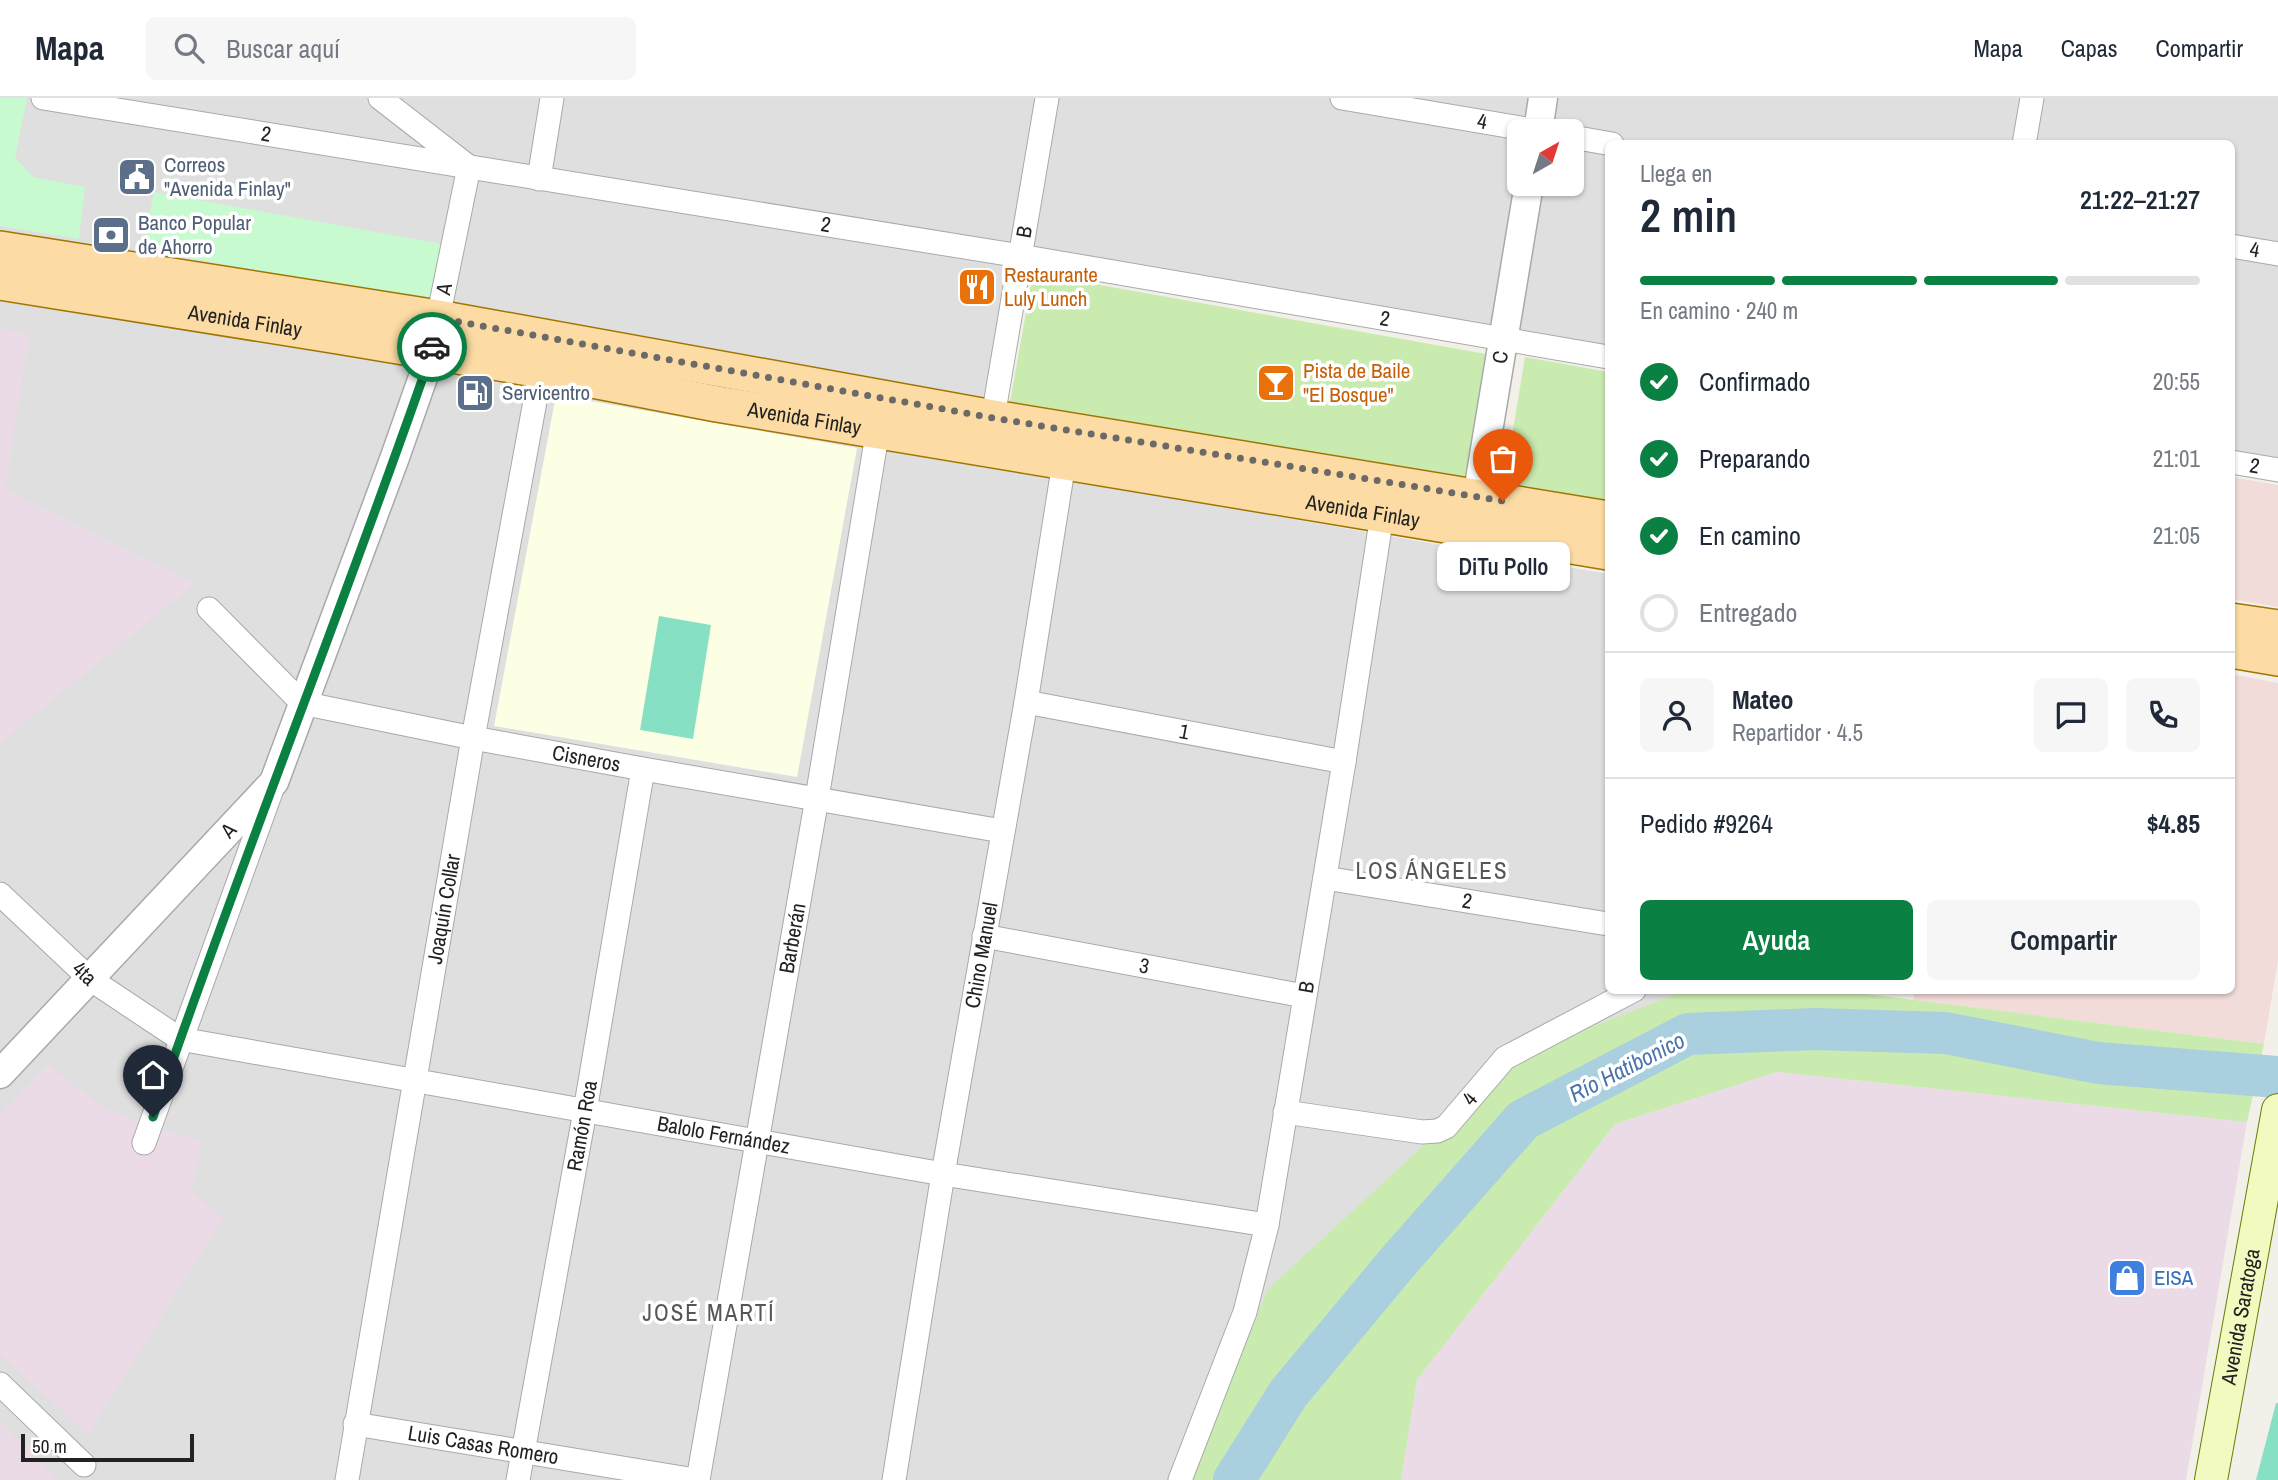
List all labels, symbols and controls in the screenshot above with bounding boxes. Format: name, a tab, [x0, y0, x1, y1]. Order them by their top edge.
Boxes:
search box	[146, 17, 636, 80]
text: Mapa	[35, 26, 104, 70]
icon: search	[170, 29, 208, 67]
text: Buscar aquí	[226, 31, 340, 66]
text: Mapa	[1973, 32, 2023, 64]
text: Capas	[2061, 32, 2118, 64]
text: Compartir	[2156, 32, 2243, 64]
street label: 4	[1475, 106, 1490, 136]
street label: 2	[259, 119, 273, 149]
north arrow	[1507, 119, 1584, 196]
map controls	[1507, 119, 1584, 196]
place label: Correos "Avenida Finlay"	[164, 150, 291, 203]
public building icon: Correos "Avenida Finlay"	[116, 156, 158, 198]
text: Llega en	[1640, 158, 1712, 189]
text: 21:22–21:27	[2080, 182, 2200, 217]
text: 2 min	[1640, 184, 1737, 246]
place label: Banco Popular de Ahorro	[138, 208, 251, 261]
street label: 2	[819, 209, 833, 239]
bank icon: Banco Popular de Ahorro	[90, 214, 132, 256]
street label: B	[1009, 224, 1039, 240]
street label: 4	[2248, 234, 2262, 265]
place label: Restaurante Luly Lunch	[1004, 260, 1098, 313]
restaurant icon: Restaurante Luly Lunch	[956, 266, 998, 308]
street label: A	[428, 280, 459, 299]
text: En camino · 240 m	[1640, 295, 1798, 326]
street label: Avenida Finlay	[185, 297, 304, 344]
street label: 2	[1378, 303, 1392, 333]
courier	[397, 312, 467, 382]
icon: car	[413, 328, 451, 366]
street label: C	[1484, 349, 1515, 366]
place label: Pista de Baile "El Bosque"	[1303, 356, 1410, 409]
bar icon: Pista de Baile "El Bosque"	[1255, 362, 1297, 404]
icon: check	[1640, 363, 1678, 401]
text: Confirmado	[1699, 364, 1810, 399]
text: 20:55	[2153, 366, 2200, 397]
fuel station icon: Servicentro	[454, 372, 496, 414]
place label: Servicentro	[502, 378, 590, 407]
street label: Avenida Finlay	[745, 394, 864, 442]
pin	[1473, 429, 1533, 501]
icon: bag	[1484, 440, 1522, 478]
icon: check	[1640, 440, 1678, 478]
text: Preparando	[1699, 441, 1810, 476]
text: 21:01	[2153, 443, 2200, 474]
street label: 2	[2248, 450, 2262, 481]
street label: Avenida Finlay	[1303, 487, 1422, 535]
icon: check	[1640, 517, 1678, 555]
text: En camino	[1699, 518, 1801, 553]
text: 21:05	[2153, 520, 2200, 551]
callout: DiTu Pollo	[1436, 543, 1570, 592]
text: DiTu Pollo	[1458, 551, 1549, 582]
text: Entregado	[1699, 595, 1797, 630]
button: person	[1640, 678, 1714, 752]
button: chat	[2034, 678, 2108, 752]
button: phone	[2126, 678, 2200, 752]
text: Mateo	[1732, 682, 1794, 717]
street label: 1	[1177, 716, 1192, 747]
text: Repartidor · 4.5	[1732, 717, 1863, 748]
street label: Cisneros	[550, 738, 623, 779]
text: Pedido #9264	[1640, 806, 1773, 841]
text: $4.85	[2147, 806, 2200, 841]
street label: A	[213, 816, 243, 845]
street label: Joaquín Collar	[420, 852, 467, 966]
district label: LOS ÁNGELES	[1355, 855, 1509, 886]
street label: 2	[1460, 886, 1474, 916]
street label: Chino Manuel	[957, 900, 1005, 1010]
button: Ayuda	[1640, 900, 1913, 980]
button: Compartir	[1927, 900, 2200, 980]
street label: Barberán	[772, 901, 812, 975]
street label: 3	[1137, 950, 1152, 981]
street label: 4ta	[66, 955, 104, 992]
street label: B	[1291, 979, 1321, 995]
water label: Río Hatibonico	[1564, 1024, 1690, 1109]
pin	[123, 1045, 183, 1117]
icon: home	[134, 1056, 172, 1094]
street label: Ramón Roa	[559, 1078, 604, 1174]
street label: 4	[1455, 1085, 1484, 1112]
street label: Balolo Fernández	[655, 1109, 793, 1161]
street label: Avenida Saratoga	[2213, 1246, 2267, 1388]
shop icon: EISA	[2106, 1257, 2148, 1299]
place label: EISA	[2154, 1263, 2194, 1292]
district label: JOSÉ MARTÍ	[643, 1297, 775, 1328]
street label: Luis Casas Romero	[406, 1418, 561, 1471]
scale bar	[21, 1431, 194, 1463]
text: 50 m	[32, 1433, 67, 1459]

